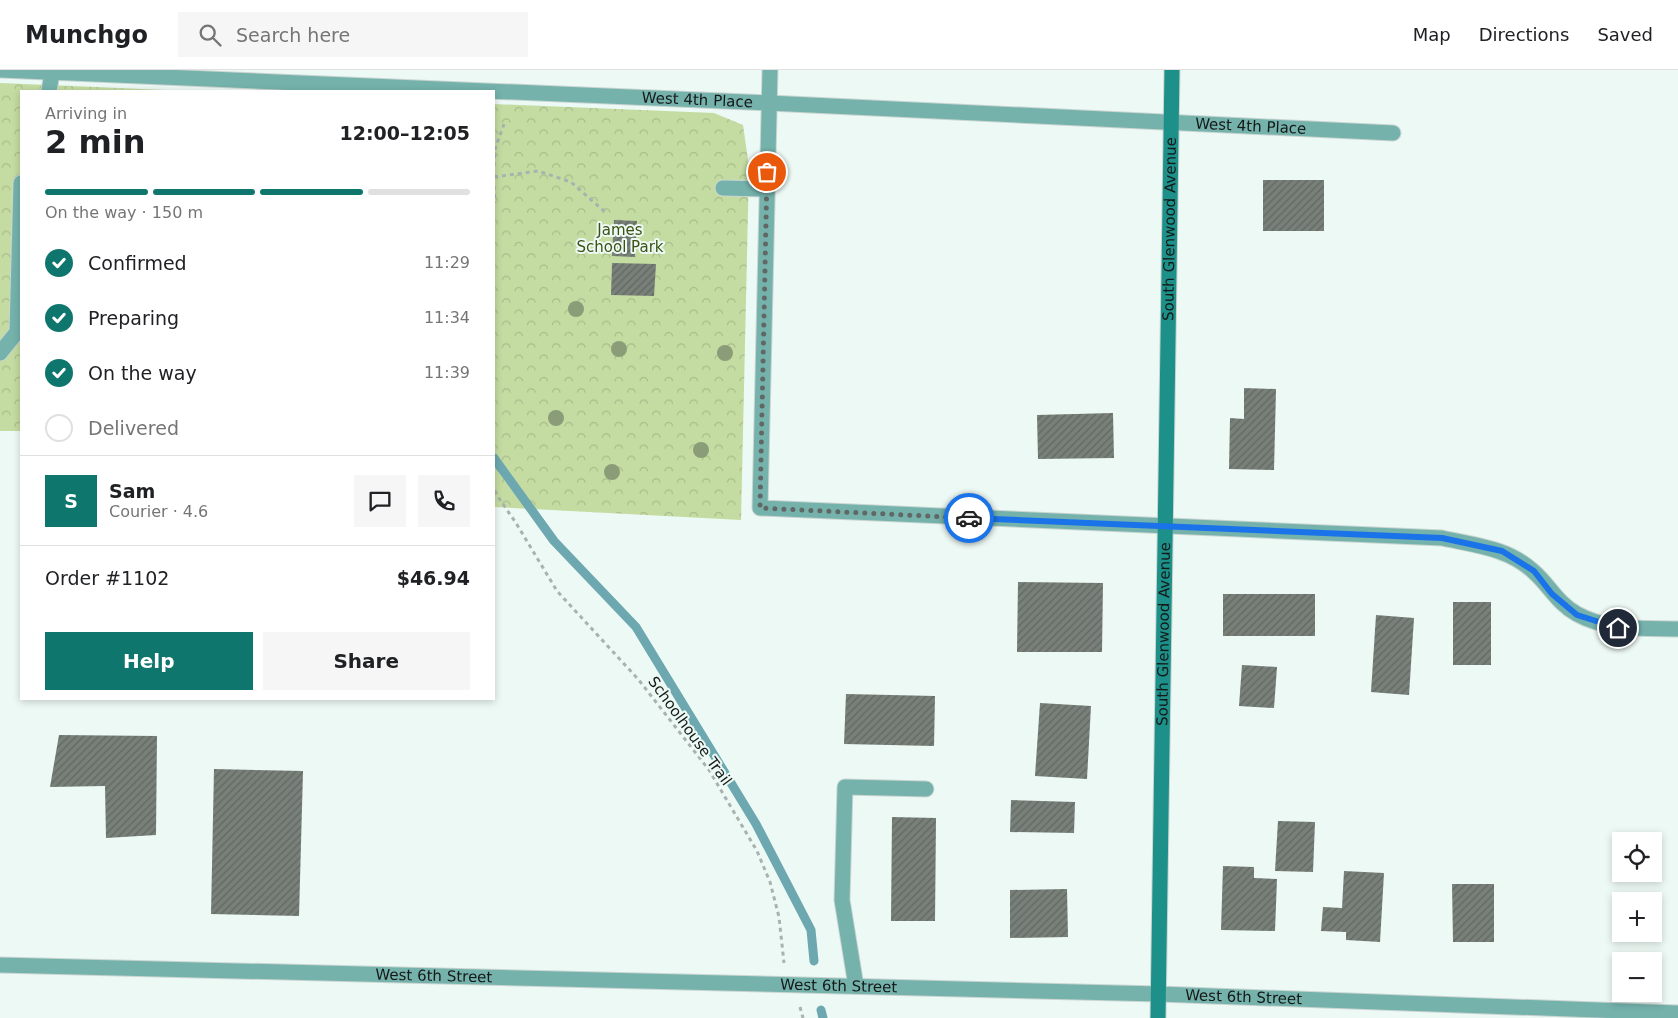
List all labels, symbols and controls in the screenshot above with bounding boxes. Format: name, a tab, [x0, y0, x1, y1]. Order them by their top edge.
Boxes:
search box	[178, 12, 528, 57]
text: Munchgo	[25, 21, 148, 49]
icon: search	[196, 21, 224, 49]
text: Search here	[236, 24, 350, 46]
text: Map	[1413, 24, 1451, 45]
text: Directions	[1479, 24, 1569, 45]
text: Saved	[1597, 24, 1653, 45]
street label: West 4th Place	[641, 89, 753, 111]
text: Arriving in	[45, 104, 127, 123]
street label: West 4th Place	[1195, 114, 1307, 138]
text: 12:00–12:05	[340, 122, 470, 144]
text: 2 min	[45, 123, 146, 161]
street label: South Glenwood Avenue	[1159, 137, 1180, 321]
pin	[746, 151, 788, 193]
icon: bag	[753, 158, 781, 186]
text: On the way · 150 m	[45, 203, 203, 222]
park label: James School Park	[577, 221, 664, 256]
icon: check	[45, 249, 73, 277]
text: Confirmed	[88, 252, 187, 274]
text: 11:29	[424, 253, 470, 272]
icon: check	[45, 304, 73, 332]
text: Preparing	[88, 307, 179, 329]
text: 11:34	[424, 308, 470, 327]
icon: check	[45, 359, 73, 387]
text: On the way	[88, 362, 197, 384]
text: 11:39	[424, 363, 470, 382]
text: Delivered	[88, 417, 179, 439]
button: chat	[354, 475, 406, 527]
button: phone	[418, 475, 470, 527]
text: Sam	[109, 480, 155, 502]
text: S	[64, 490, 78, 512]
courier	[944, 493, 994, 543]
text: Courier · 4.6	[109, 502, 208, 521]
icon: car	[955, 504, 983, 532]
street label: South Glenwood Avenue	[1153, 542, 1174, 726]
text: Order #1102	[45, 567, 169, 589]
text: $46.94	[397, 567, 470, 589]
pin	[1597, 607, 1639, 649]
icon: home	[1604, 614, 1632, 642]
button: Help	[45, 632, 253, 690]
button: Share	[263, 632, 470, 690]
street label: Schoolhouse Trail	[644, 673, 736, 789]
map controls	[1612, 832, 1662, 1002]
button: locate	[1612, 832, 1662, 882]
button: +	[1612, 892, 1662, 942]
button: −	[1612, 952, 1662, 1002]
street label: West 6th Street	[375, 965, 493, 986]
street label: West 6th Street	[780, 976, 898, 996]
street label: West 6th Street	[1185, 986, 1303, 1008]

